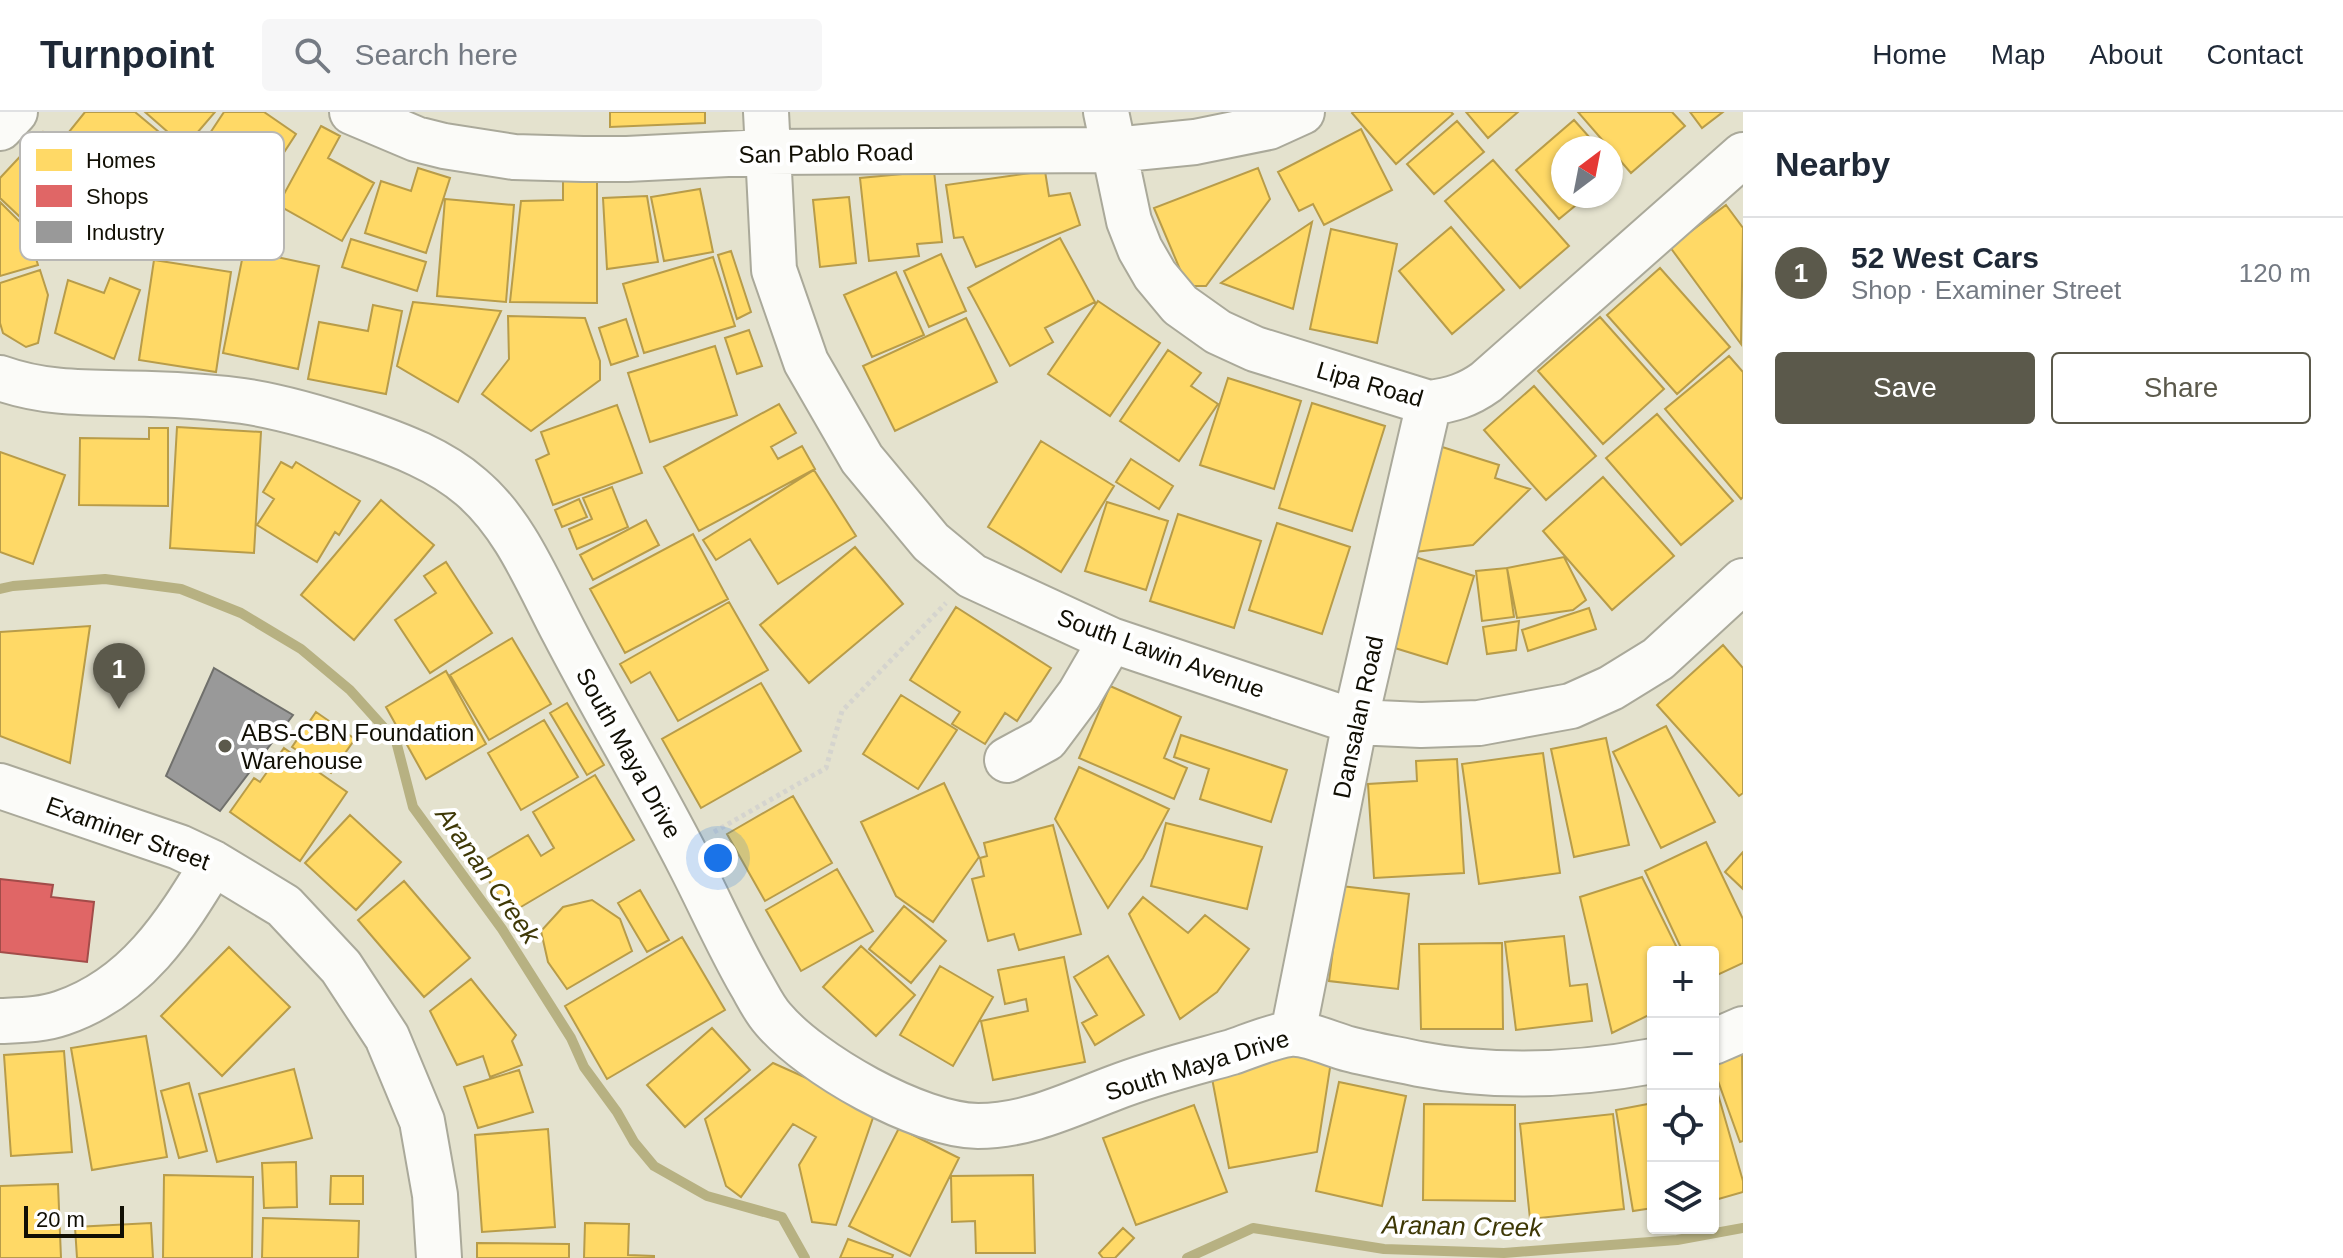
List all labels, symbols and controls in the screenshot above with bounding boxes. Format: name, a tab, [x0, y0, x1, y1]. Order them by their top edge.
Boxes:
search box	[262, 19, 822, 91]
icon: search	[290, 33, 334, 77]
text: Turnpoint	[40, 34, 214, 76]
text: Search here	[354, 38, 518, 71]
text: Home	[1872, 39, 1947, 70]
text: Map	[1991, 39, 2045, 70]
text: About	[2089, 39, 2163, 70]
text: Contact	[2207, 39, 2303, 70]
legend	[20, 132, 284, 260]
north arrow	[1551, 136, 1623, 208]
street label: San Pablo Road	[738, 138, 914, 168]
text: Nearby	[1775, 145, 1890, 183]
text: Homes	[86, 148, 156, 173]
text: Shops	[86, 184, 148, 209]
text: Industry	[86, 220, 164, 245]
text: 52 West Cars	[1851, 241, 2039, 274]
text: 1	[1794, 258, 1808, 288]
text: 120 m	[2239, 258, 2311, 288]
text: Shop · Examiner Street	[1851, 275, 2121, 305]
button: Save	[1775, 352, 2035, 424]
button: Share	[2051, 352, 2311, 424]
street label: Lipa Road	[1314, 356, 1426, 412]
street label: South Lawin Avenue	[1054, 603, 1268, 703]
street label: Dansalan Road	[1328, 633, 1388, 801]
pin: 1	[93, 643, 145, 709]
street label: South Maya Drive	[571, 663, 687, 843]
place label: ABS-CBN Foundation Warehouse	[241, 719, 474, 774]
marker: ABS-CBN Foundation Warehouse	[216, 737, 234, 755]
street label: Examiner Street	[43, 791, 214, 875]
water label: Aranan Creek	[429, 799, 547, 951]
your location	[698, 838, 738, 878]
map controls	[1647, 946, 1719, 1234]
button: +	[1647, 946, 1719, 1018]
button: −	[1647, 1018, 1719, 1090]
street label: South Maya Drive	[1102, 1024, 1292, 1106]
button: locate	[1647, 1090, 1719, 1162]
button: layers	[1647, 1162, 1719, 1234]
scale bar	[24, 1202, 124, 1238]
text: 20 m	[36, 1207, 85, 1232]
water label: Aranan Creek	[1380, 1210, 1544, 1242]

